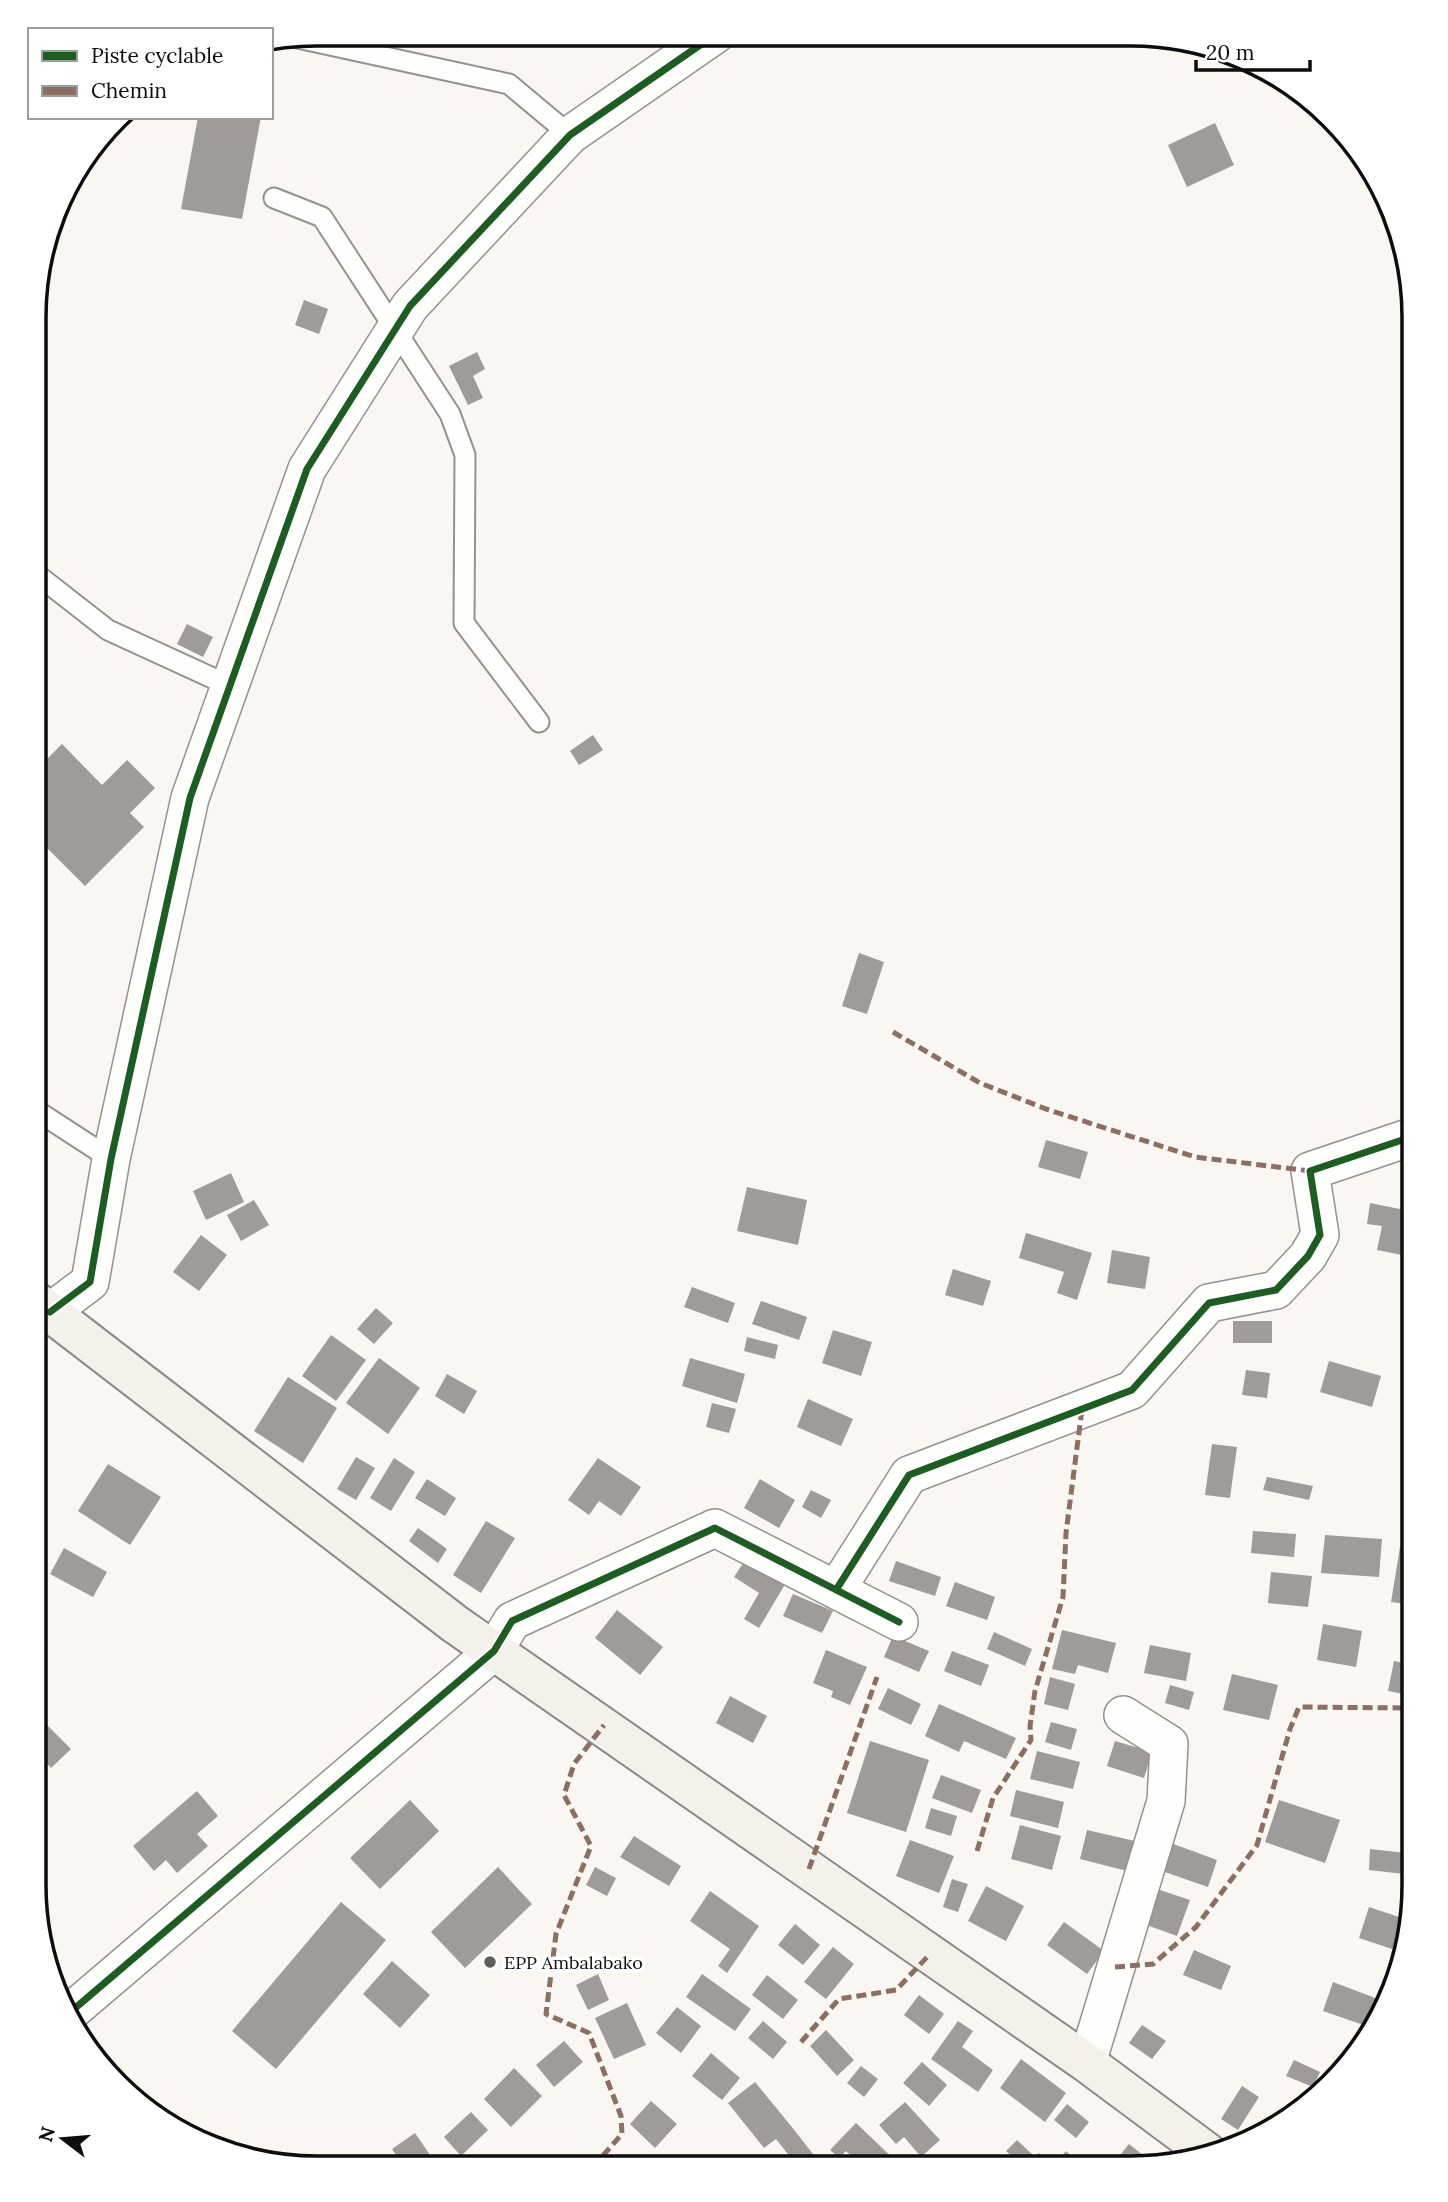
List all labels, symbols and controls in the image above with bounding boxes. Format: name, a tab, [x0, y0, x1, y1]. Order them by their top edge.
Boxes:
legend	[28, 28, 273, 119]
scale bar	[1196, 28, 1310, 72]
text: 20 m	[1206, 39, 1255, 66]
text: Piste cyclable	[91, 42, 223, 69]
text: Chemin	[91, 77, 167, 104]
place label: EPP Ambalabako	[504, 1951, 643, 1974]
marker: EPP Ambalabako	[482, 1954, 498, 1970]
north arrow	[28, 2104, 98, 2174]
text: N	[33, 2124, 60, 2145]

